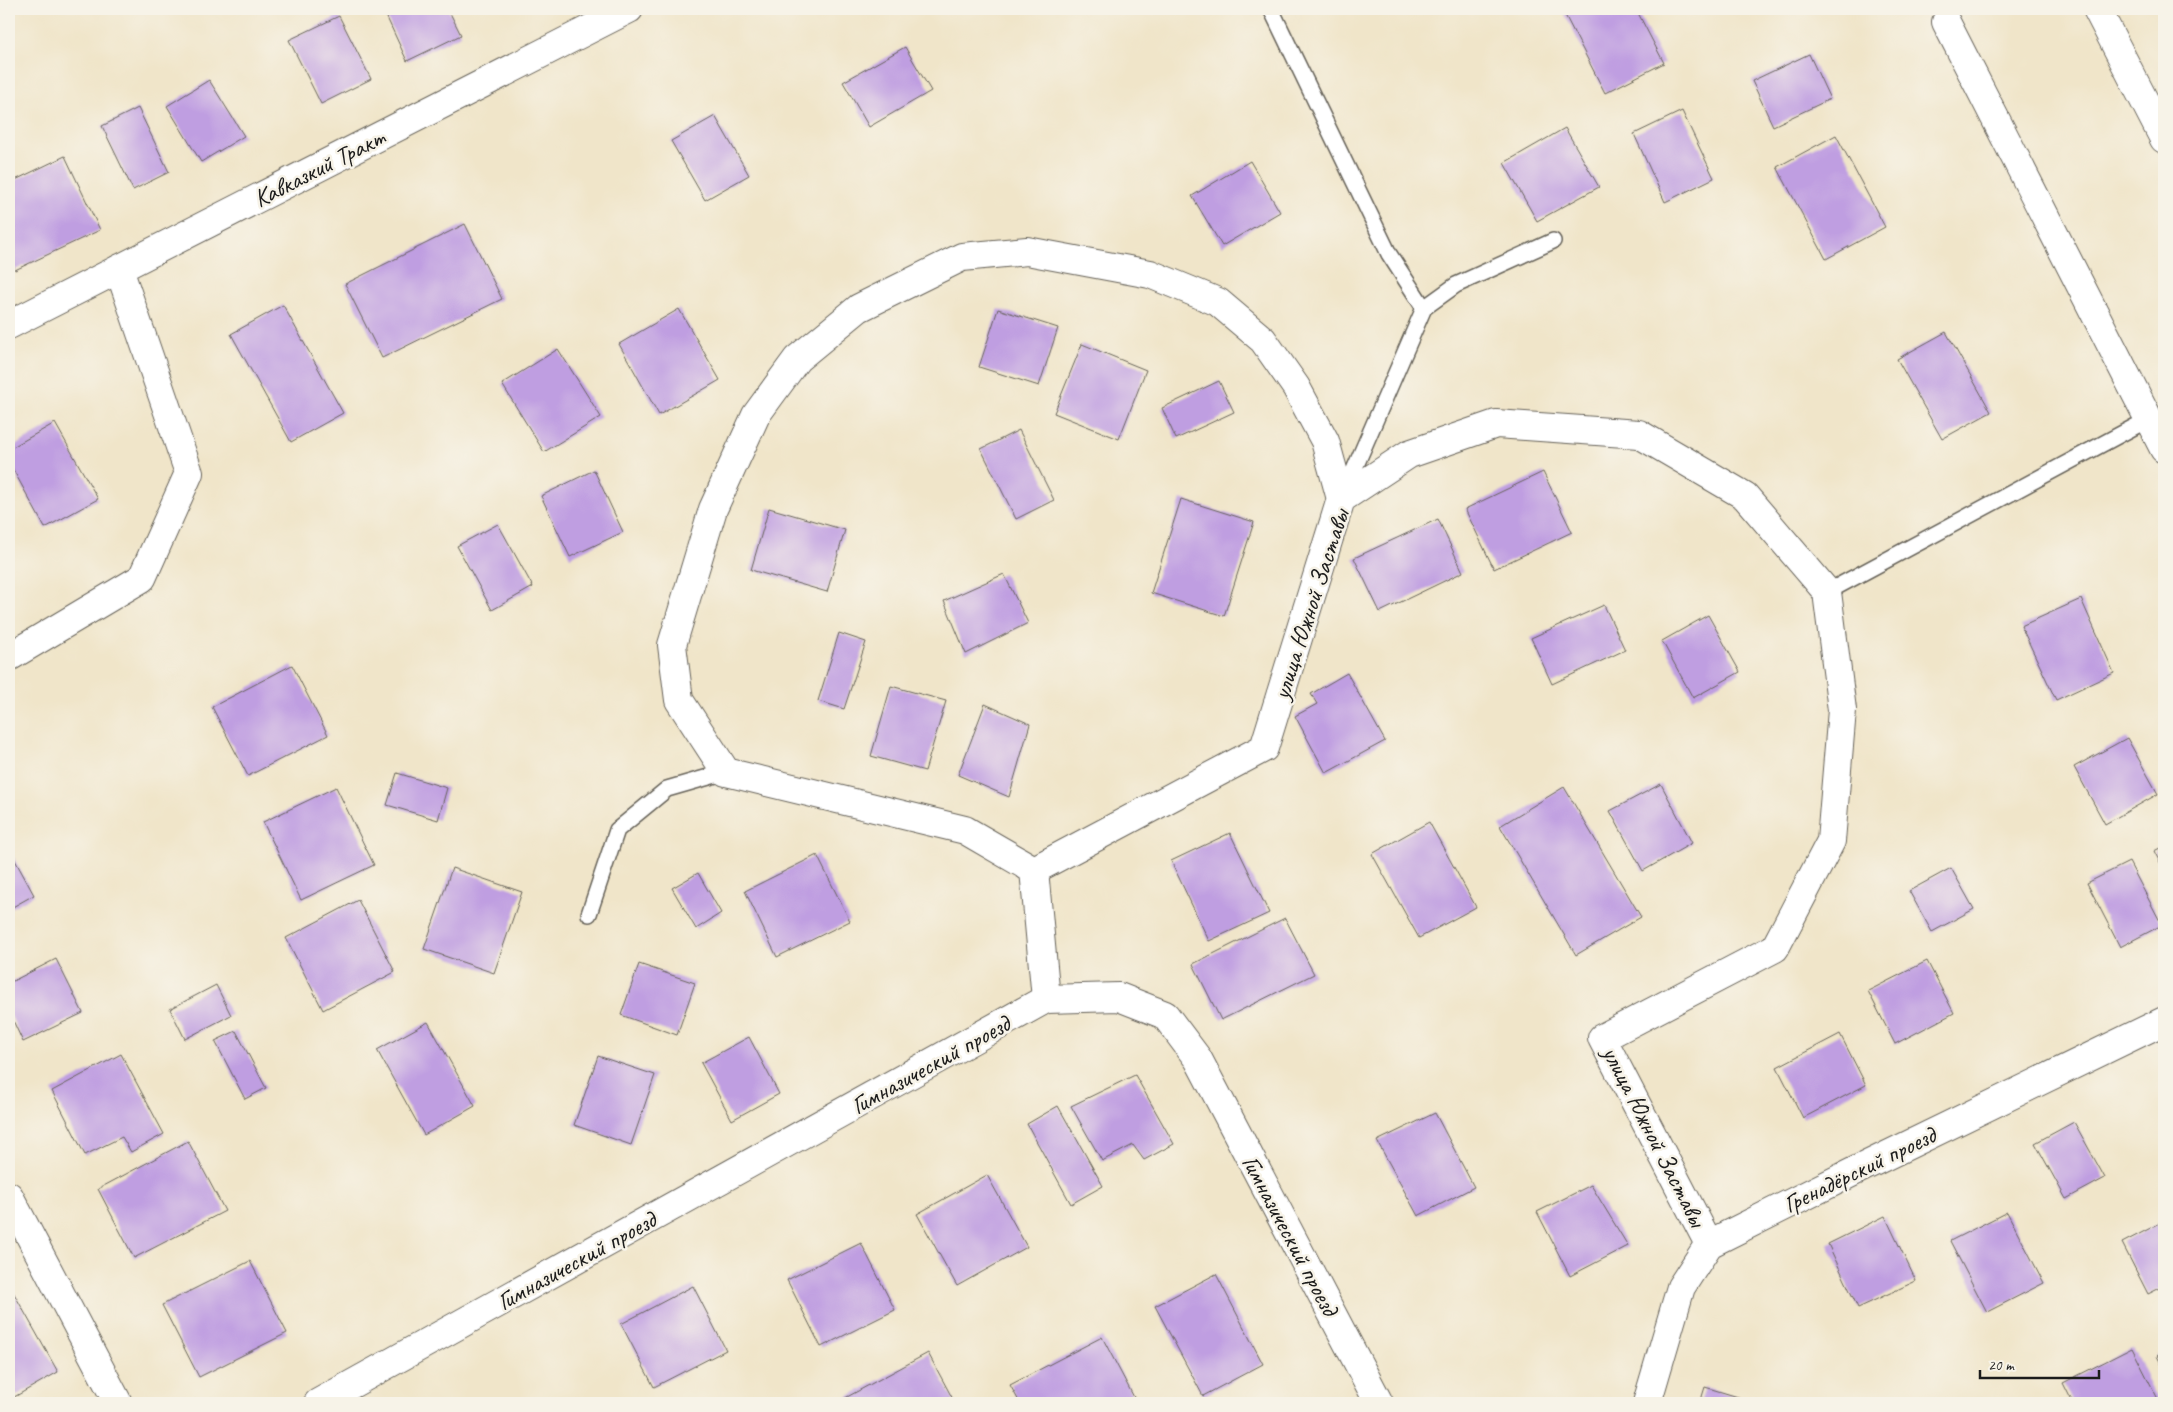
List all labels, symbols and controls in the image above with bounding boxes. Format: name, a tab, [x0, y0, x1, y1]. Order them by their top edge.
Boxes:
street label: Кавказкий Тракт	[248, 121, 392, 215]
street label: улица Южной Заставы	[1264, 503, 1357, 705]
street label: Гимназический проезд	[845, 1007, 1018, 1122]
street label: улица Южной Заставы	[1594, 1039, 1714, 1234]
street label: Гренадёрский проезд	[1778, 1118, 1943, 1221]
street label: Гимназический проезд	[1234, 1150, 1347, 1323]
street label: Гимназический проезд	[491, 1203, 664, 1318]
scale bar	[1980, 1347, 2099, 1379]
text: 20 m	[1988, 1356, 2015, 1375]

